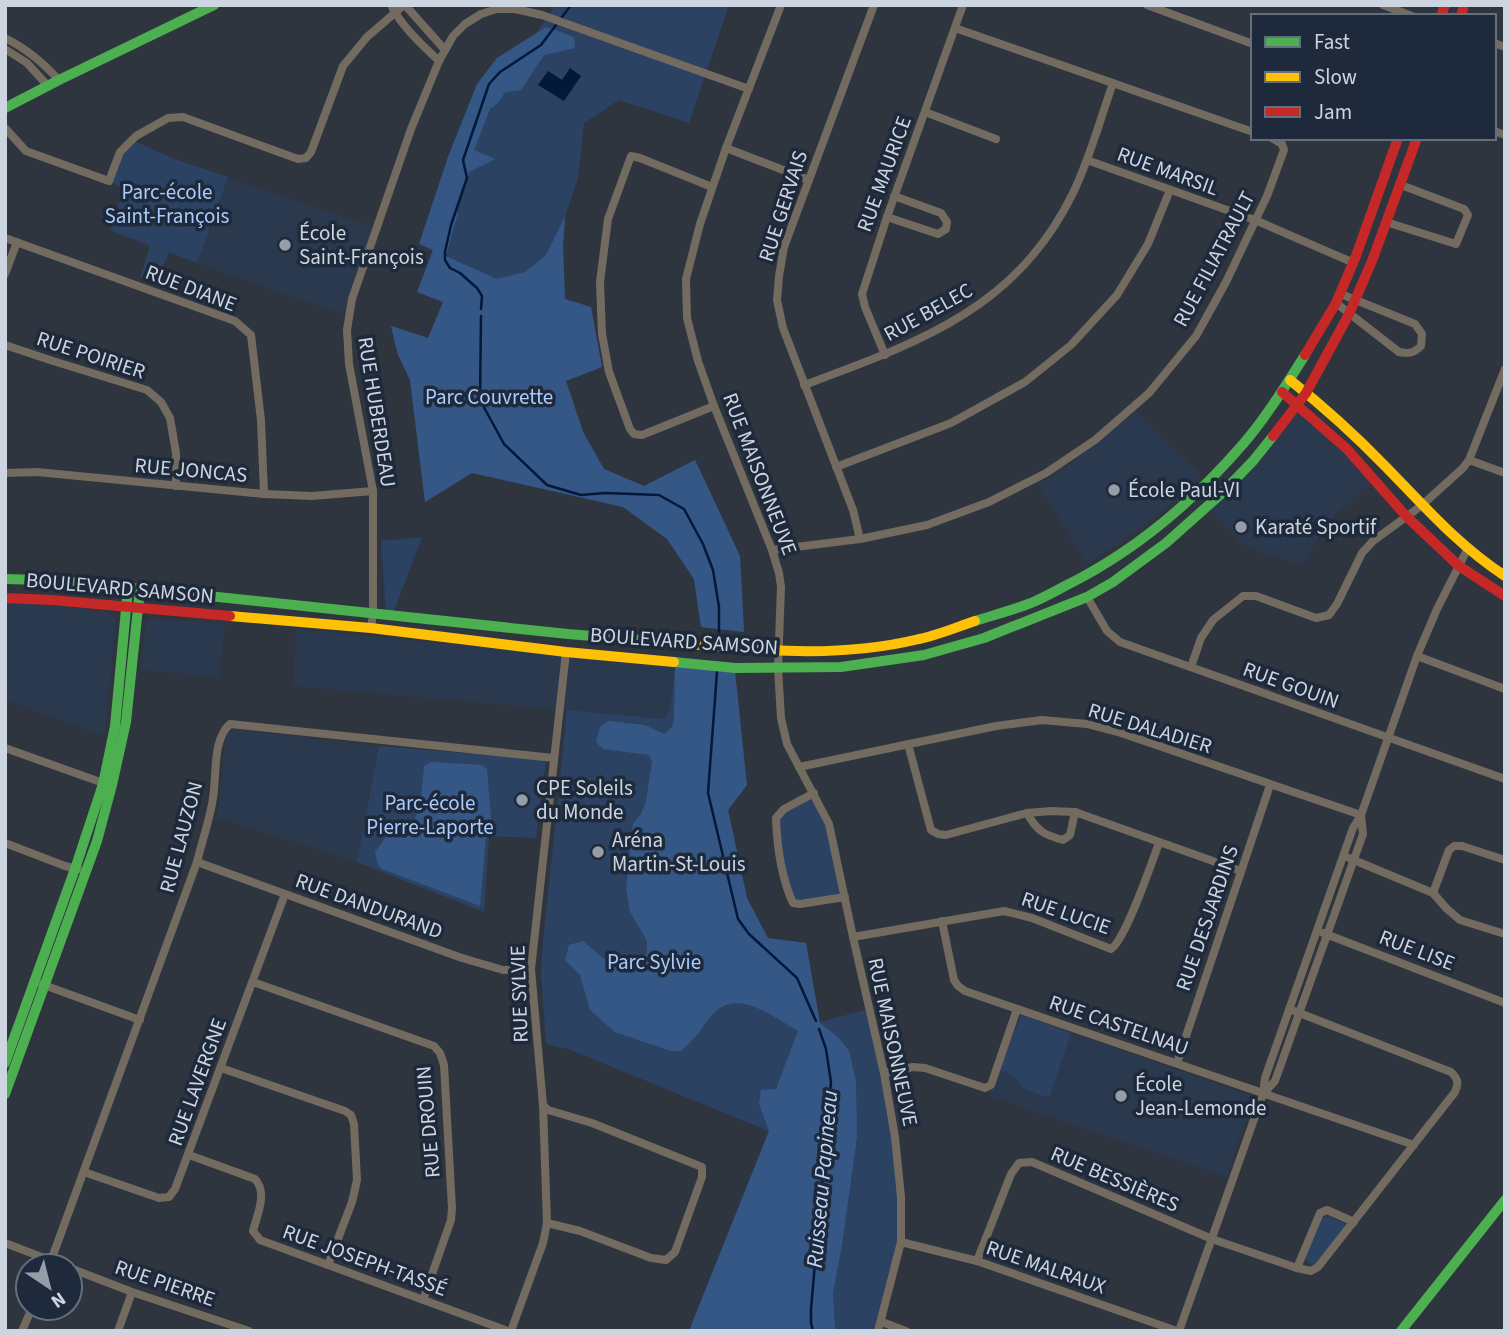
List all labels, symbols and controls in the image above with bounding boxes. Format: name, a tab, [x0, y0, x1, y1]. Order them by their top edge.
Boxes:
legend	[1251, 14, 1496, 140]
text: Fast	[1314, 27, 1350, 57]
text: Slow	[1314, 62, 1357, 92]
text: Jam	[1314, 97, 1352, 127]
street label: RUE MAURICE	[849, 112, 919, 236]
street label: RUE MARSIL	[1113, 139, 1223, 203]
street label: RUE GERVAIS	[751, 146, 815, 266]
park label: Parc-école Saint-François	[105, 177, 230, 231]
street label: RUE FILIATRAULT	[1166, 186, 1262, 332]
place label: École Saint-François	[299, 218, 424, 272]
marker: École Saint-François	[277, 237, 293, 253]
street label: RUE DIANE	[141, 257, 241, 319]
street label: RUE BELEC	[878, 275, 978, 349]
street label: RUE POIRIER	[33, 323, 149, 387]
street label: RUE HUBERDEAU	[350, 335, 404, 489]
park label: Parc Couvrette	[425, 382, 553, 412]
street label: RUE MAISONNEUVE	[715, 388, 805, 560]
street label: RUE JONCAS	[133, 450, 249, 490]
place label: École Paul-VI	[1128, 475, 1240, 505]
marker: École Paul-VI	[1106, 482, 1122, 498]
place label: Karaté Sportif	[1255, 512, 1377, 542]
marker: Karaté Sportif	[1233, 519, 1249, 535]
street label: BOULEVARD SAMSON	[25, 565, 215, 611]
street label: BOULEVARD SAMSON	[589, 619, 779, 663]
street label: RUE GOUIN	[1239, 654, 1343, 716]
street label: RUE DALADIER	[1084, 695, 1216, 761]
place label: CPE Soleils du Monde	[536, 773, 633, 827]
street label: RUE LAUZON	[152, 778, 210, 896]
park label: Parc-école Pierre-Laporte	[366, 788, 494, 842]
marker: CPE Soleils du Monde	[514, 792, 530, 808]
place label: Aréna Martin-St-Louis	[612, 825, 746, 879]
street label: RUE DESJARDINS	[1168, 841, 1246, 995]
marker: Aréna Martin-St-Louis	[590, 844, 606, 860]
street label: RUE DANDURAND	[291, 865, 447, 947]
street label: RUE LUCIE	[1017, 884, 1115, 942]
street label: RUE LISE	[1375, 922, 1459, 978]
street label: RUE SYLVIE	[502, 945, 536, 1043]
park label: Parc Sylvie	[607, 947, 701, 977]
street label: RUE MAISONNEUVE	[860, 955, 926, 1129]
street label: RUE CASTELNAU	[1045, 987, 1193, 1063]
street label: RUE LAVERGNE	[160, 1014, 234, 1150]
street label: RUE DROUIN	[408, 1065, 448, 1179]
place label: École Jean-Lemonde	[1135, 1069, 1267, 1123]
marker: École Jean-Lemonde	[1113, 1088, 1129, 1104]
water label: Ruisseau Papineau	[798, 1089, 846, 1269]
street label: RUE BESSIÈRES	[1046, 1138, 1184, 1220]
street label: RUE JOSEPH-TASSÉ	[278, 1216, 452, 1304]
street label: RUE MALRAUX	[982, 1233, 1110, 1302]
north arrow	[14, 1252, 84, 1322]
street label: RUE PIERRE	[111, 1252, 219, 1314]
text: N	[45, 1285, 71, 1314]

